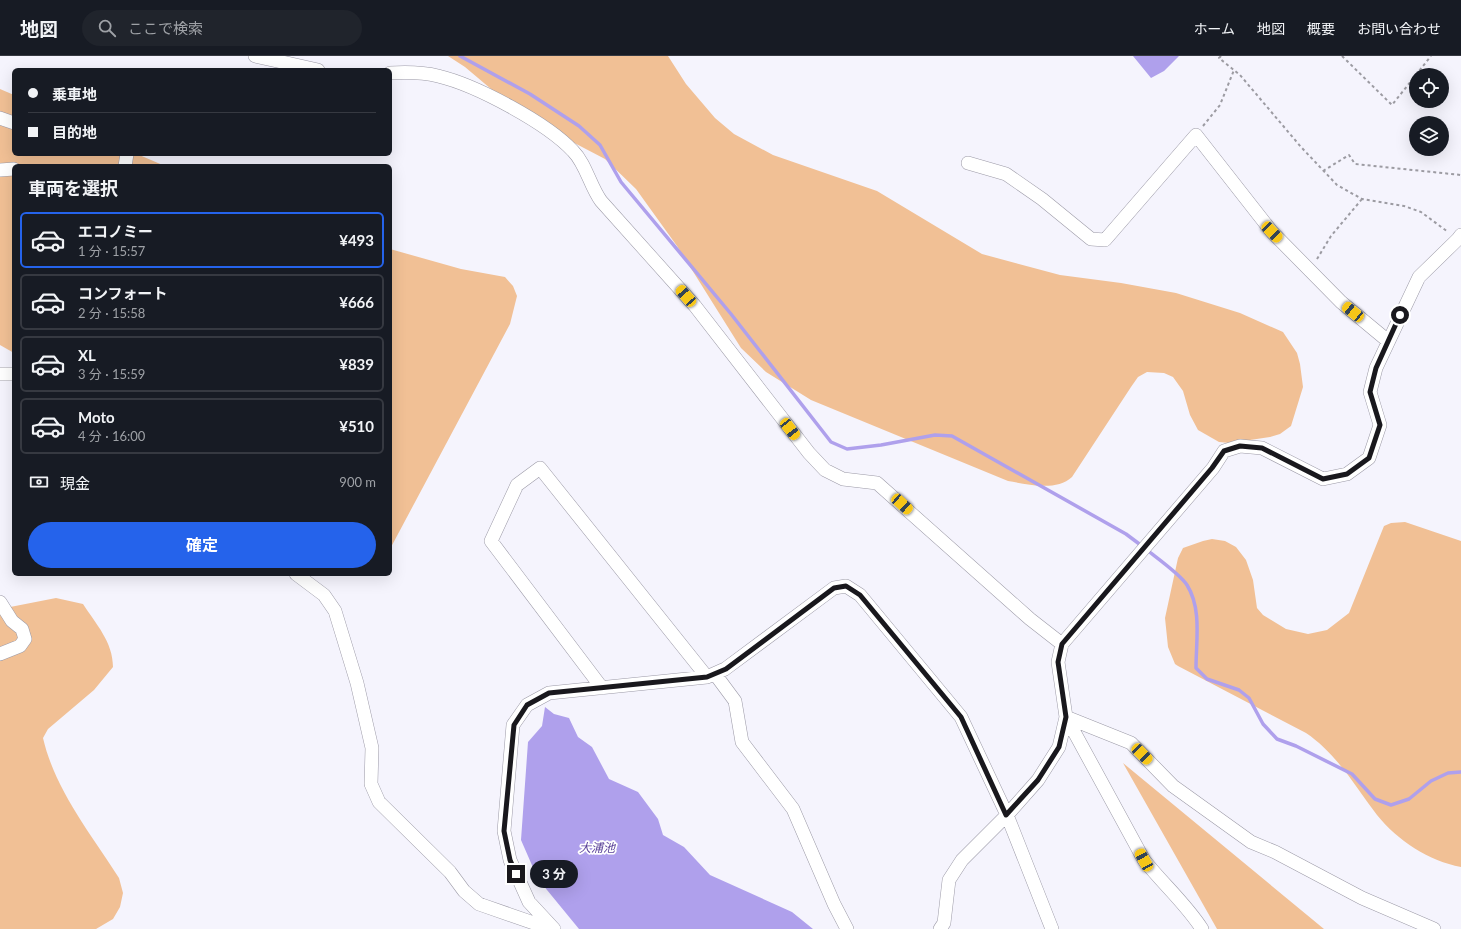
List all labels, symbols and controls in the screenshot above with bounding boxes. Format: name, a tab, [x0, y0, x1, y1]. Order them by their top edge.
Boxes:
search box	[82, 10, 362, 46]
text: 地図	[20, 17, 58, 40]
icon: search	[96, 17, 118, 39]
text: ここで検索	[128, 19, 203, 37]
text: ホーム	[1193, 20, 1235, 37]
text: 地図	[1257, 20, 1285, 37]
text: 概要	[1307, 20, 1335, 37]
text: お問い合わせ	[1357, 20, 1441, 37]
map controls	[1409, 68, 1449, 156]
button: locate	[1409, 68, 1449, 108]
text: 乗車地	[52, 85, 97, 103]
button: layers	[1409, 116, 1449, 156]
text: 目的地	[52, 123, 97, 141]
text: 車両を選択	[28, 177, 118, 199]
car	[1259, 219, 1285, 245]
icon: car	[30, 222, 66, 258]
text: エコノミー	[78, 222, 153, 240]
text: ¥493	[339, 231, 374, 249]
text: 1 分 · 15:57	[78, 243, 145, 259]
car	[674, 283, 698, 309]
icon: car	[30, 284, 66, 320]
text: コンフォート	[78, 284, 168, 302]
text: ¥666	[339, 293, 374, 311]
car	[1340, 300, 1366, 324]
text: 2 分 · 15:58	[78, 305, 145, 321]
route start	[1391, 306, 1409, 324]
icon: car	[30, 346, 66, 382]
text: XL	[78, 346, 96, 364]
text: ¥839	[339, 355, 374, 373]
text: 3 分 · 15:59	[78, 366, 145, 382]
icon: car	[30, 408, 66, 444]
text: Moto	[78, 408, 115, 426]
car	[778, 416, 802, 442]
text: ¥510	[339, 417, 374, 435]
text: 4 分 · 16:00	[78, 428, 145, 444]
icon: cash	[28, 471, 50, 493]
text: 現金	[60, 474, 90, 492]
text: 900 m	[339, 474, 376, 490]
car	[889, 492, 915, 516]
button: 確定	[28, 522, 376, 568]
car	[1129, 741, 1155, 767]
water label: 大浦池	[579, 840, 616, 855]
car	[1133, 847, 1155, 873]
callout: 3 分	[530, 860, 578, 888]
route end	[507, 865, 525, 883]
text: 3 分	[542, 866, 566, 882]

